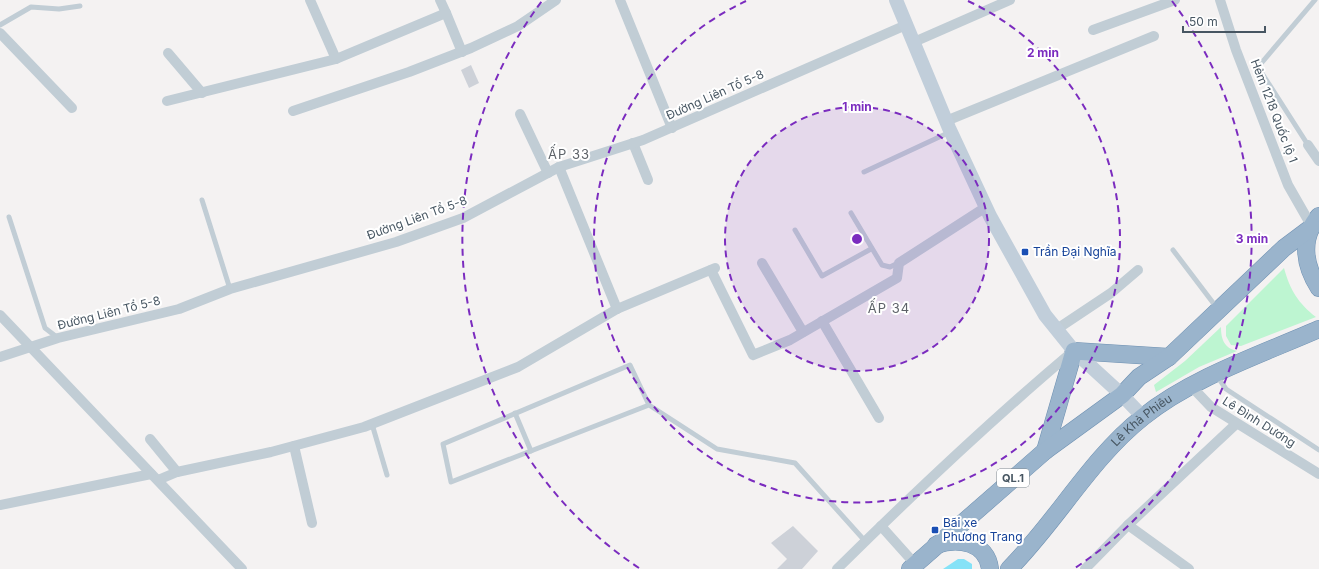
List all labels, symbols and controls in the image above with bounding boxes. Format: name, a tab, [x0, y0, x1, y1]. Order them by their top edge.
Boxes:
scale bar	[1183, 8, 1265, 34]
text: 50 m	[1189, 14, 1218, 29]
text: 2 min	[1027, 45, 1059, 60]
street label: Hẻm 1218 Quốc lộ 1	[1248, 57, 1301, 165]
street label: Đường Liên Tổ 5-8	[664, 66, 766, 123]
text: 1 min	[842, 99, 872, 114]
district label: ẤP 33	[548, 144, 590, 162]
street label: Đường Liên Tổ 5-8	[365, 192, 469, 243]
text: 3 min	[1236, 231, 1268, 246]
centre of rings	[850, 232, 864, 246]
place label: Trần Đại Nghĩa	[1033, 244, 1117, 259]
marker: Trần Đại Nghĩa	[1020, 247, 1030, 257]
street label: Đường Liên Tổ 5-8	[56, 292, 162, 333]
district label: ẤP 34	[868, 298, 910, 316]
street label: Lê Khả Phiêu	[1108, 391, 1175, 449]
street label: Lê Đình Dương	[1220, 393, 1299, 450]
road number: QL.1	[997, 469, 1029, 487]
place label: Bãi xe Phương Trang	[943, 515, 1023, 544]
marker: Bãi xe Phương Trang	[930, 525, 940, 535]

